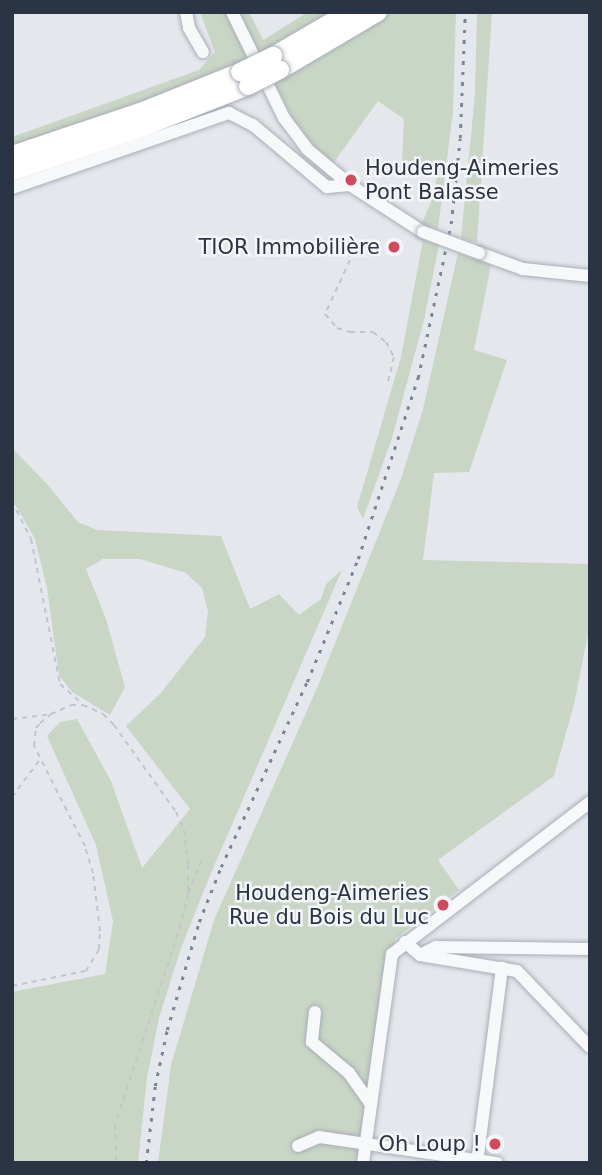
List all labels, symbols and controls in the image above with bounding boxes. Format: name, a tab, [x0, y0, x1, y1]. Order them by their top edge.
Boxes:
place label: Houdeng-Aimeries Pont Balasse	[365, 155, 559, 205]
marker: Houdeng-Aimeries Pont Balasse	[343, 172, 359, 188]
place label: TIOR Immobilière	[198, 234, 380, 260]
marker: TIOR Immobilière	[386, 239, 402, 255]
place label: Houdeng-Aimeries Rue du Bois du Luc	[229, 880, 429, 930]
marker: Houdeng-Aimeries Rue du Bois du Luc	[435, 897, 451, 913]
place label: Oh Loup !	[379, 1131, 481, 1157]
marker: Oh Loup !	[487, 1136, 503, 1152]

